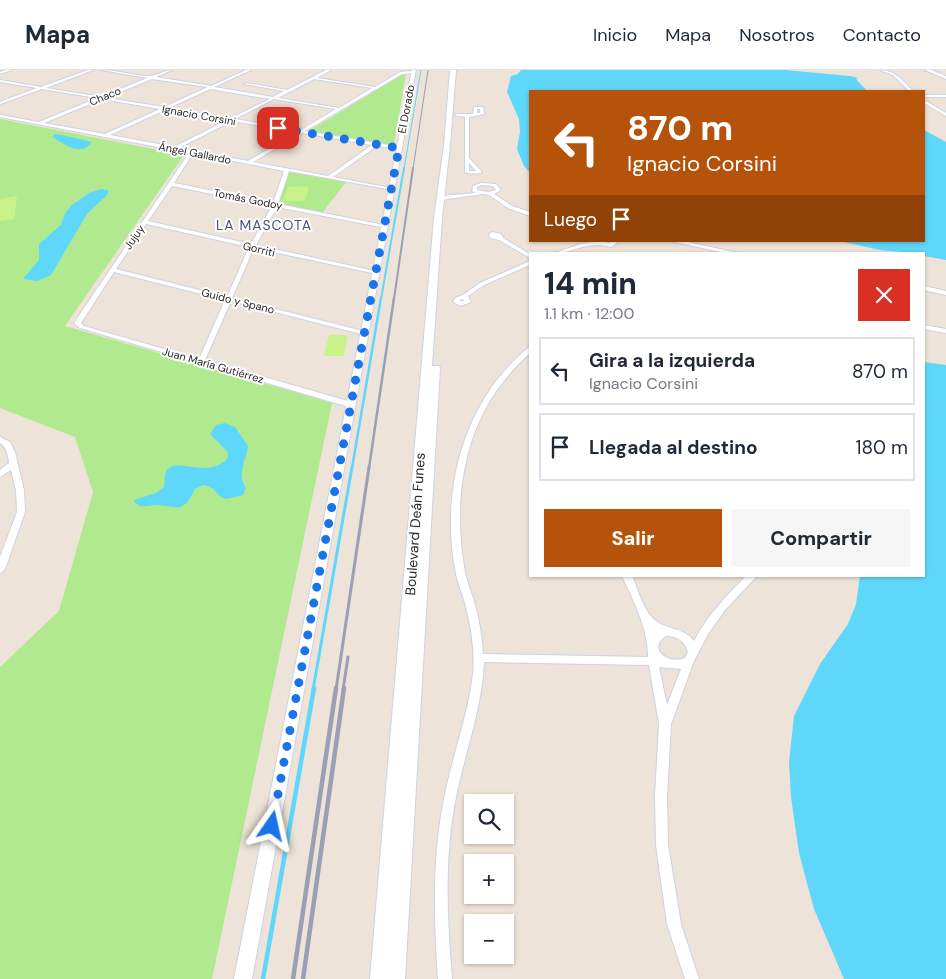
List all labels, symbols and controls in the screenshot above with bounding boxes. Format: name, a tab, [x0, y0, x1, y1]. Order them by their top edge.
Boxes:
text: Mapa	[25, 19, 90, 50]
text: Inicio	[593, 23, 637, 47]
text: Mapa	[665, 23, 711, 47]
text: Nosotros	[739, 23, 815, 47]
text: Contacto	[843, 23, 921, 47]
street label: Chaco	[87, 83, 123, 109]
street label: El Dorado	[394, 84, 418, 134]
street label: Ignacio Corsini	[161, 102, 237, 128]
text: 870 m	[627, 105, 733, 151]
pin	[257, 107, 299, 149]
icon: left	[544, 110, 609, 175]
icon: arrive	[264, 114, 292, 142]
street label: Ángel Gallardo	[158, 139, 232, 167]
text: Ignacio Corsini	[627, 149, 777, 178]
street label: Tomás Godoy	[212, 185, 284, 213]
icon: arrive	[607, 205, 635, 233]
text: Luego	[544, 207, 597, 232]
district label: LA MASCOTA	[216, 216, 312, 234]
street label: Jujuy	[121, 222, 147, 252]
street label: Gorriti	[242, 239, 276, 259]
text: 14 min	[544, 264, 637, 303]
button: close	[858, 269, 910, 321]
street label: Guido y Spano	[200, 285, 276, 317]
text: 1.1 km · 12:00	[544, 303, 634, 324]
street label: Juan María Gutiérrez	[161, 344, 265, 386]
text: Gira a la izquierda	[589, 348, 755, 373]
icon: left	[546, 357, 574, 385]
text: 870 m	[852, 359, 908, 384]
text: Ignacio Corsini	[589, 373, 698, 394]
icon: arrive	[546, 433, 574, 461]
text: Llegada al destino	[589, 435, 758, 460]
text: 180 m	[856, 435, 908, 460]
street label: Boulevard Deán Funes	[401, 452, 429, 596]
button: Salir	[544, 509, 722, 567]
button: Compartir	[732, 509, 910, 567]
map controls	[464, 794, 514, 964]
button: search	[464, 794, 514, 844]
position arrow	[245, 799, 297, 851]
button: +	[464, 854, 514, 904]
button: −	[464, 914, 514, 964]

